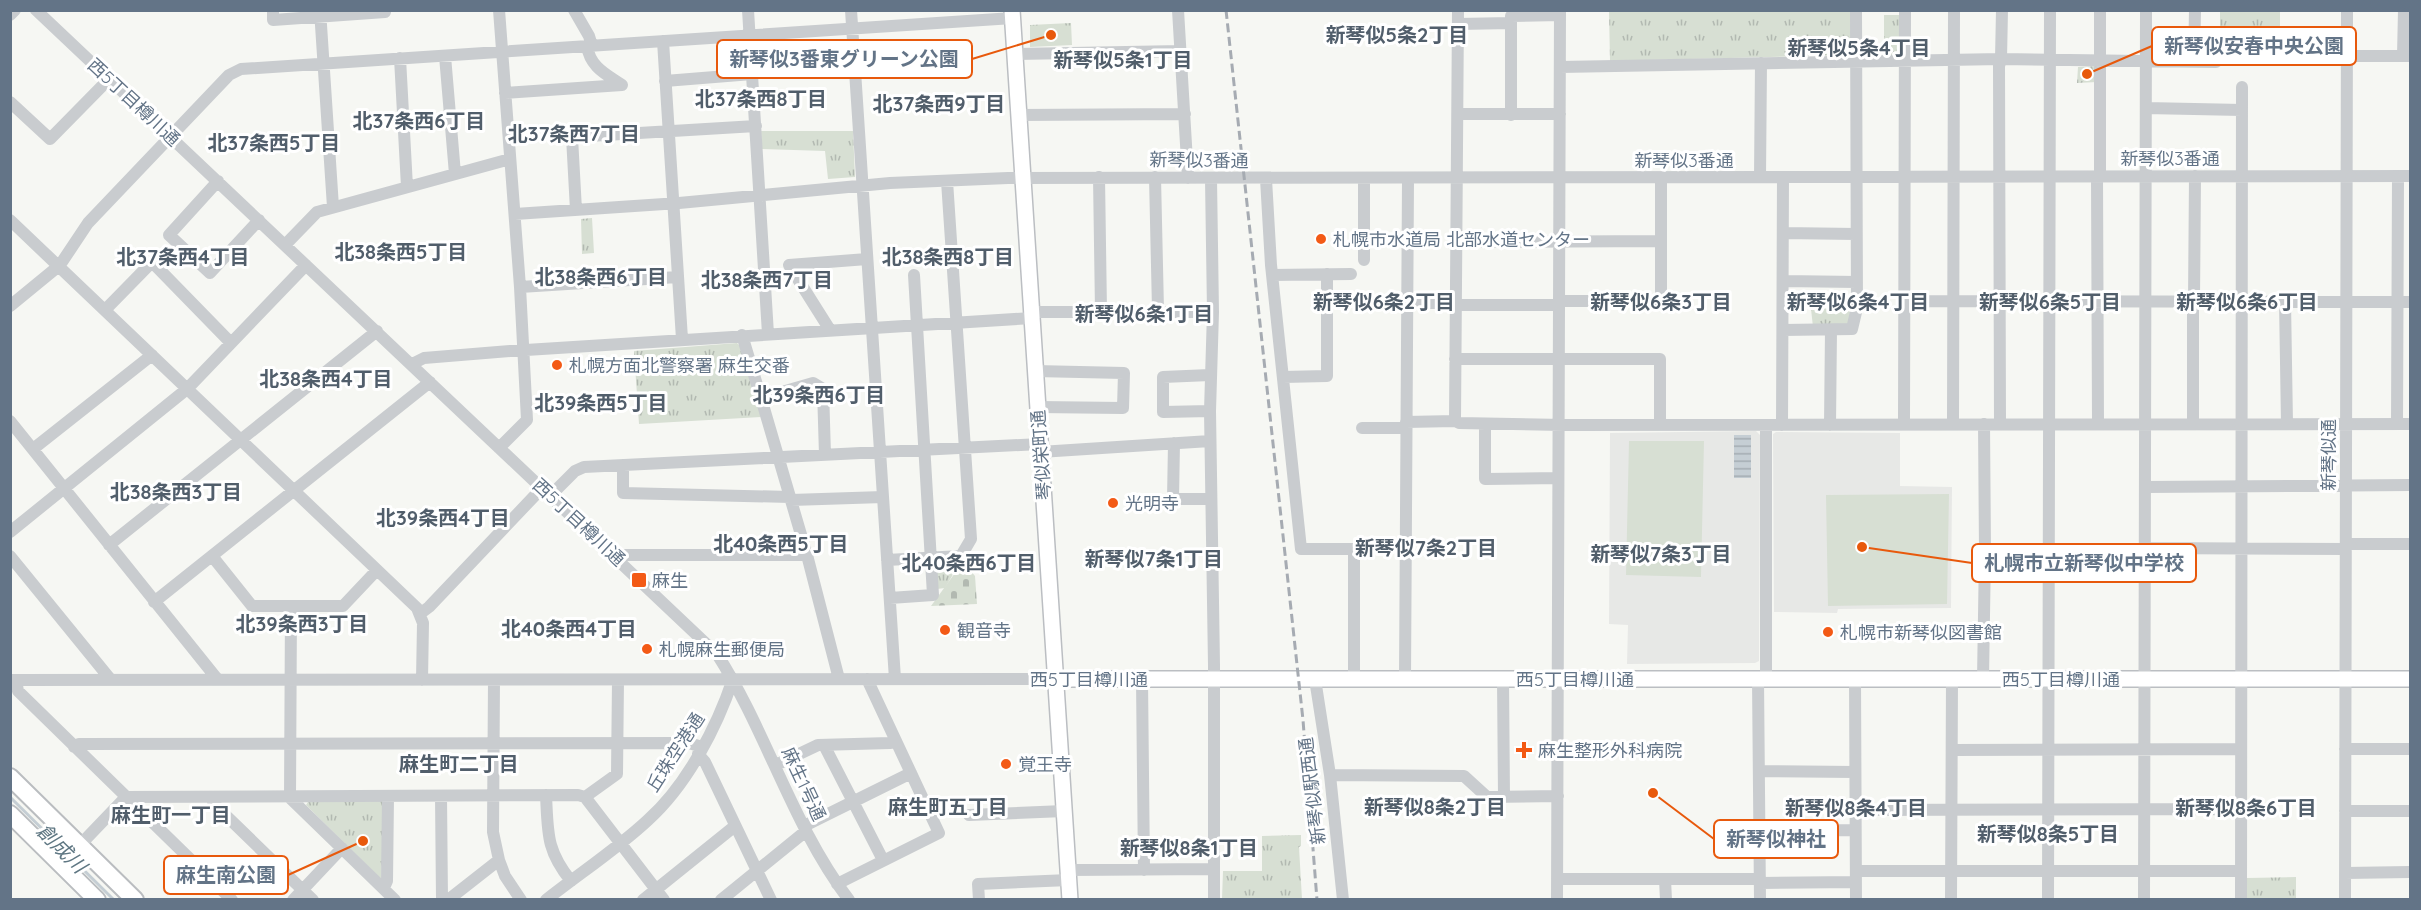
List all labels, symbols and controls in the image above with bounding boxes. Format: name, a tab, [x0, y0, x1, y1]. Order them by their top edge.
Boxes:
district label: 新琴似5条2丁目	[1326, 22, 1468, 47]
callout: 新琴似安春中央公園	[2152, 27, 2356, 65]
text: 新琴似安春中央公園	[2164, 33, 2344, 58]
district label: 新琴似5条4丁目	[1787, 35, 1931, 60]
callout: 新琴似3番東グリーン公園	[717, 40, 972, 78]
text: 新琴似3番東グリーン公園	[729, 46, 959, 71]
district label: 新琴似5条1丁目	[1053, 47, 1193, 72]
street label: 西5丁目樽川通	[83, 53, 185, 151]
district label: 北37条西8丁目	[695, 86, 827, 111]
district label: 北37条西9丁目	[872, 91, 1006, 116]
district label: 北37条西6丁目	[353, 108, 485, 133]
district label: 北37条西7丁目	[508, 121, 640, 146]
district label: 北37条西5丁目	[207, 130, 341, 155]
street label: 新琴似3番通	[2120, 147, 2220, 170]
street label: 新琴似3番通	[1149, 148, 1249, 172]
street label: 新琴似3番通	[1634, 149, 1734, 172]
place label: 札幌市水道局 北部水道センター	[1333, 228, 1590, 251]
marker: 札幌市水道局 北部水道センター	[1314, 232, 1328, 246]
district label: 北38条西5丁目	[334, 239, 468, 264]
district label: 北37条西4丁目	[116, 244, 250, 269]
district label: 北38条西8丁目	[882, 244, 1014, 269]
district label: 北38条西6丁目	[535, 264, 667, 289]
district label: 北38条西7丁目	[701, 267, 833, 292]
district label: 新琴似6条2丁目	[1313, 289, 1455, 314]
district label: 新琴似6条3丁目	[1590, 289, 1732, 314]
district label: 新琴似6条4丁目	[1787, 289, 1929, 314]
district label: 新琴似6条5丁目	[1979, 289, 2121, 314]
district label: 新琴似6条6丁目	[2176, 289, 2318, 314]
district label: 新琴似6条1丁目	[1075, 301, 1213, 326]
place label: 札幌方面北警察署 麻生交番	[569, 354, 790, 377]
marker: 札幌方面北警察署 麻生交番	[550, 358, 564, 372]
district label: 北38条西4丁目	[259, 366, 393, 391]
district label: 北39条西6丁目	[752, 382, 886, 407]
district label: 北39条西5丁目	[534, 390, 668, 415]
street label: 琴似栄町通	[1026, 409, 1056, 501]
street label: 新琴似通	[2317, 419, 2340, 491]
street label: 西5丁目樽川通	[528, 473, 630, 571]
district label: 北38条西3丁目	[110, 479, 242, 504]
place label: 光明寺	[1125, 492, 1179, 515]
marker: 光明寺	[1106, 496, 1120, 510]
district label: 北39条西4丁目	[376, 505, 510, 530]
district label: 北40条西5丁目	[713, 531, 849, 556]
district label: 新琴似7条2丁目	[1355, 535, 1497, 560]
district label: 新琴似7条3丁目	[1590, 541, 1732, 566]
callout: 札幌市立新琴似中学校	[1972, 544, 2196, 582]
district label: 新琴似7条1丁目	[1085, 546, 1223, 571]
district label: 北40条西6丁目	[901, 550, 1037, 575]
text: 札幌市立新琴似中学校	[1984, 550, 2184, 575]
place label: 麻生	[652, 569, 688, 592]
marker: 麻生	[630, 571, 648, 589]
district label: 北39条西3丁目	[236, 611, 368, 636]
district label: 北40条西4丁目	[501, 616, 637, 641]
place label: 観音寺	[957, 619, 1011, 642]
place label: 札幌市新琴似図書館	[1840, 621, 2002, 644]
marker: 観音寺	[938, 623, 952, 637]
marker: 札幌市新琴似図書館	[1821, 625, 1835, 639]
place label: 札幌麻生郵便局	[659, 638, 785, 661]
marker: 札幌麻生郵便局	[640, 642, 654, 656]
street label: 西5丁目樽川通	[1030, 668, 1148, 691]
street label: 西5丁目樽川通	[1516, 668, 1634, 691]
street label: 西5丁目樽川通	[2002, 668, 2120, 691]
street label: 丘珠空港通	[641, 708, 709, 796]
street label: 新琴似駅西通	[1294, 736, 1330, 846]
place label: 麻生整形外科病院	[1538, 739, 1682, 762]
marker: 麻生整形外科病院	[1515, 741, 1533, 759]
street label: 麻生1号通	[777, 743, 831, 825]
district label: 麻生町二丁目	[399, 751, 519, 776]
place label: 覚王寺	[1018, 753, 1072, 776]
marker: 覚王寺	[999, 757, 1013, 771]
district label: 麻生町五丁目	[888, 794, 1008, 819]
district label: 新琴似8条2丁目	[1364, 794, 1506, 819]
district label: 新琴似8条4丁目	[1785, 795, 1927, 820]
district label: 新琴似8条6丁目	[2175, 795, 2317, 820]
district label: 麻生町一丁目	[111, 802, 231, 827]
water label: 創成川	[32, 818, 93, 879]
callout: 新琴似神社	[1714, 820, 1838, 858]
district label: 新琴似8条5丁目	[1977, 821, 2119, 846]
text: 新琴似神社	[1726, 826, 1826, 851]
district label: 新琴似8条1丁目	[1120, 835, 1258, 860]
callout: 麻生南公園	[164, 856, 288, 894]
text: 麻生南公園	[176, 862, 276, 887]

